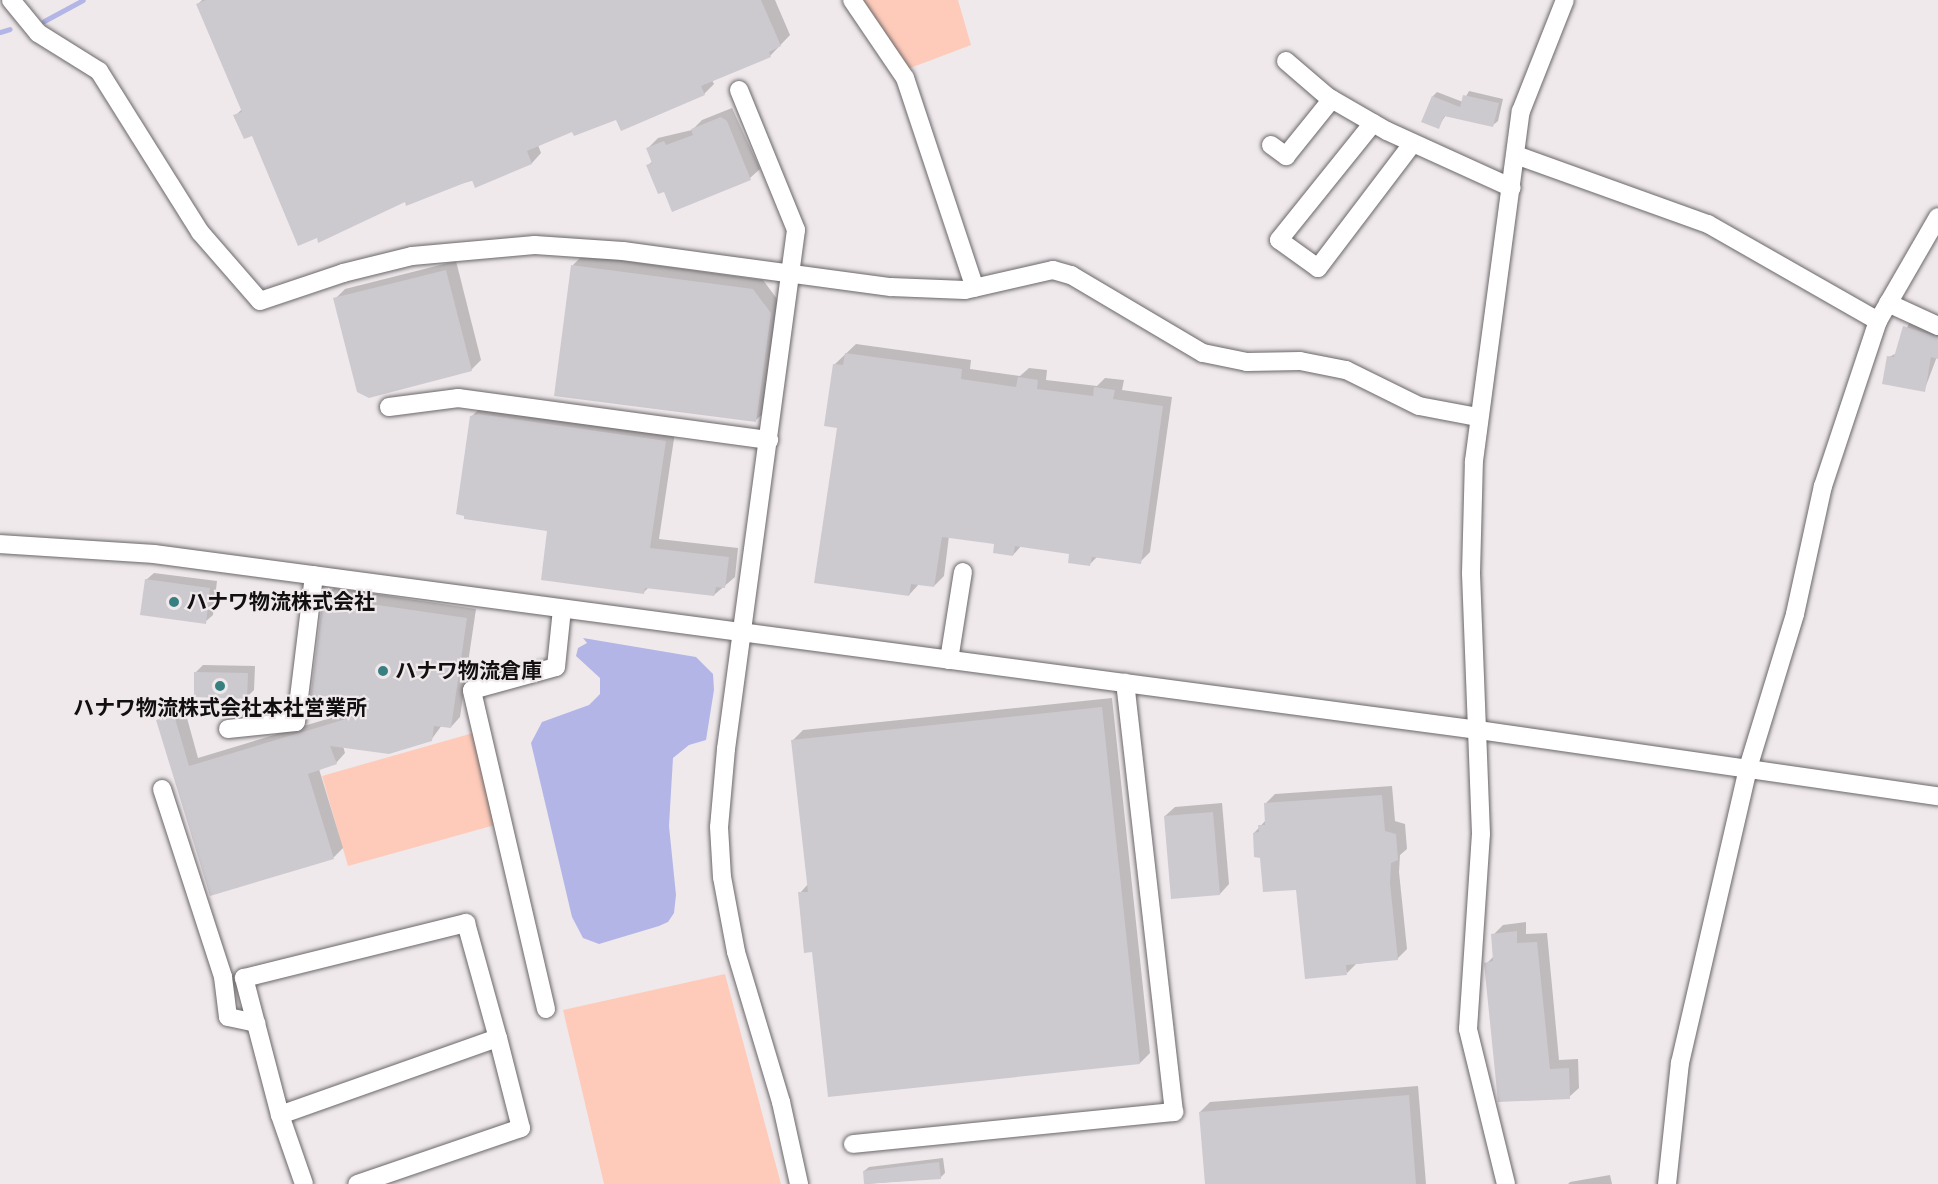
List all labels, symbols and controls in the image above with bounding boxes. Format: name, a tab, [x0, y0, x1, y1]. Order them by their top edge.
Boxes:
place label: ハナワ物流株式会社	[186, 589, 375, 615]
marker: ハナワ物流株式会社	[167, 595, 181, 609]
place label: ハナワ物流倉庫	[395, 658, 542, 684]
marker: ハナワ物流倉庫	[376, 664, 390, 678]
marker: ハナワ物流株式会社本社営業所	[213, 679, 227, 693]
place label: ハナワ物流株式会社本社営業所	[73, 695, 367, 721]

